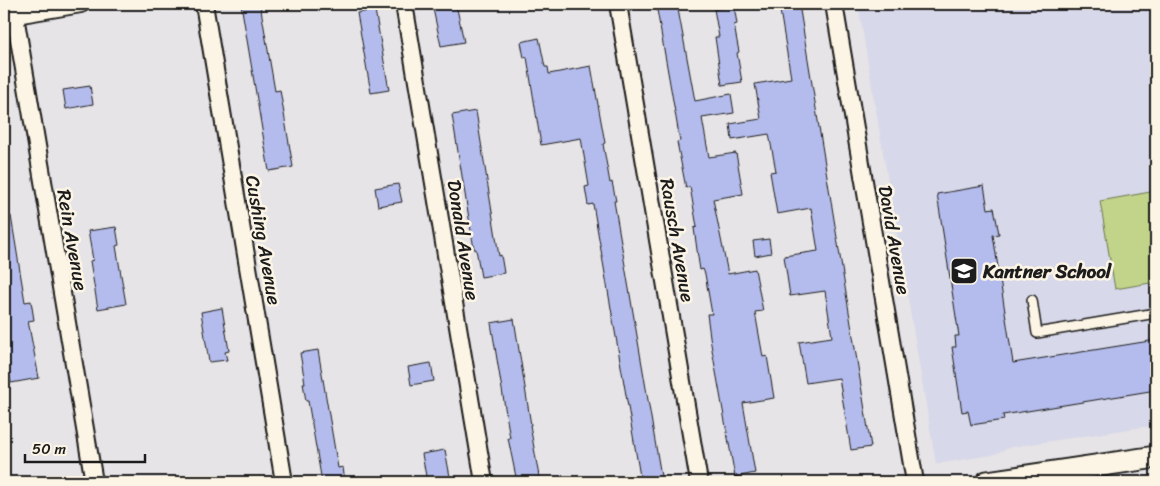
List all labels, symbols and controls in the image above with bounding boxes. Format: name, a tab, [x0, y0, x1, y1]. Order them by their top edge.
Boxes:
street label: Cushing Avenue	[236, 172, 291, 308]
street label: Rausch Avenue	[650, 176, 705, 305]
street label: Donald Avenue	[438, 177, 489, 303]
street label: David Avenue	[869, 183, 920, 298]
street label: Rein Avenue	[47, 187, 98, 294]
place label: Kantner School	[982, 255, 1113, 288]
school or university icon: Kantner School	[949, 256, 979, 286]
scale bar	[25, 431, 145, 463]
text: 50 m	[32, 436, 67, 462]

